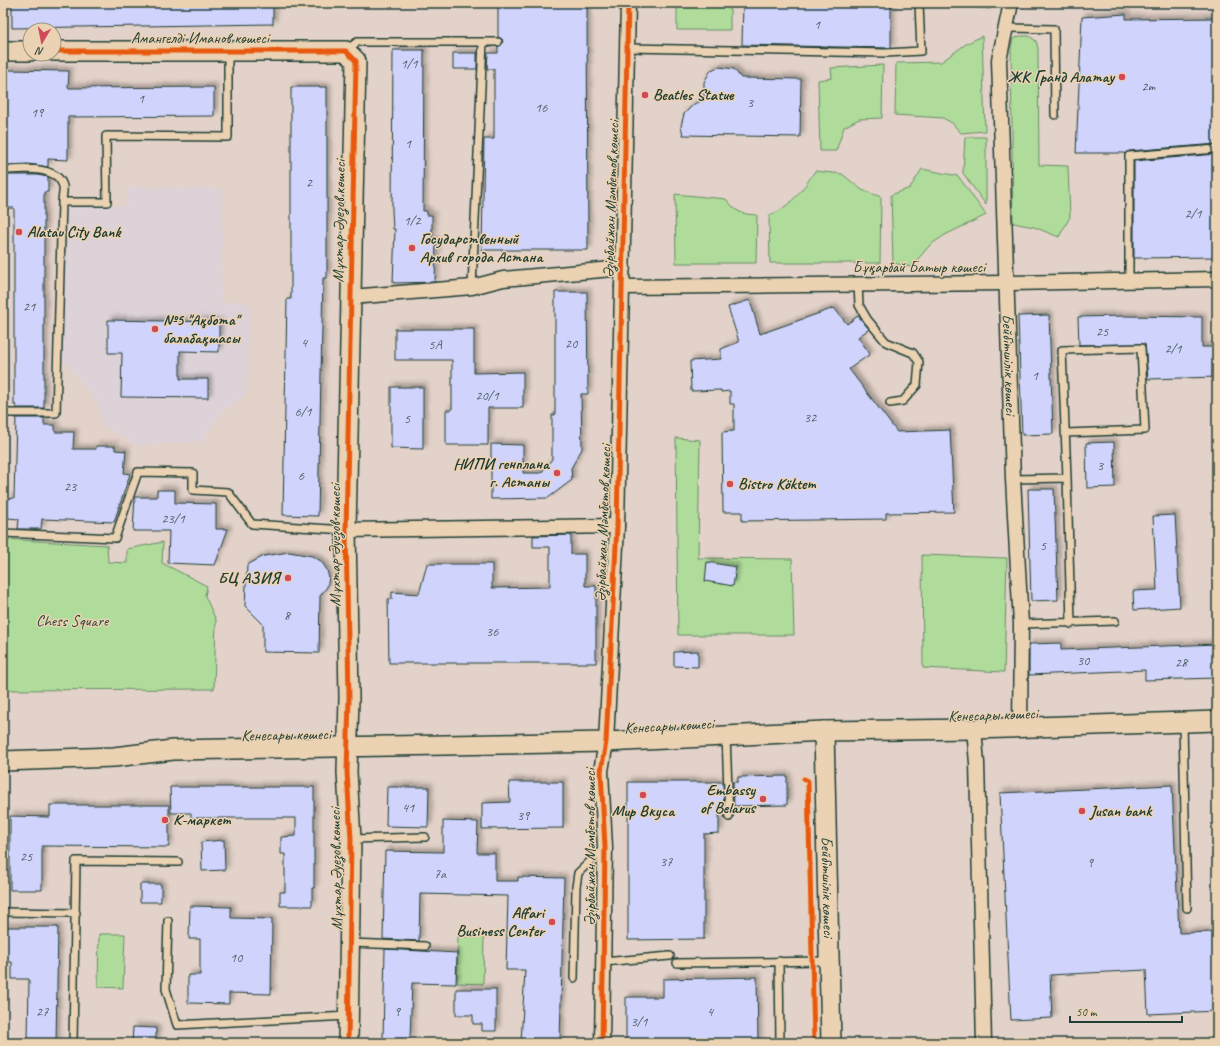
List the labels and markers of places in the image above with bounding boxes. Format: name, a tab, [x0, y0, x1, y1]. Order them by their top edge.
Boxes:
place label: ЖК Гранд Алатау	[1008, 67, 1116, 87]
marker: ЖК Гранд Алатау	[1117, 72, 1127, 82]
place label: Beatles Statue	[653, 85, 735, 105]
marker: Beatles Statue	[640, 90, 650, 100]
place label: Alatau City Bank	[27, 222, 122, 242]
marker: Alatau City Bank	[14, 227, 24, 237]
place label: Государственный Архив города Астана	[420, 229, 545, 267]
marker: Государственный Архив города Астана	[407, 243, 417, 253]
place label: №5 "Ақбота" балабақшасы	[163, 310, 243, 348]
marker: №5 "Ақбота" балабақшасы	[150, 324, 160, 334]
place label: НИПИ генплана г. Астаны	[453, 454, 551, 492]
marker: НИПИ генплана г. Астаны	[552, 468, 562, 478]
place label: Bistro Köktem	[738, 474, 816, 494]
marker: Bistro Köktem	[725, 479, 735, 489]
place label: БЦ АЗИЯ	[218, 568, 282, 588]
marker: БЦ АЗИЯ	[283, 573, 293, 583]
place label: Embassy of Belarus	[700, 780, 757, 818]
marker: Мир Вкуса	[638, 790, 648, 800]
marker: Embassy of Belarus	[758, 794, 768, 804]
place label: Мир Вкуса	[612, 801, 676, 821]
place label: Jusan bank	[1089, 801, 1153, 821]
marker: Jusan bank	[1077, 806, 1087, 816]
place label: К-маркет	[173, 810, 231, 830]
marker: К-маркет	[160, 815, 170, 825]
place label: Affari Business Center	[456, 903, 546, 941]
marker: Affari Business Center	[547, 917, 557, 927]

